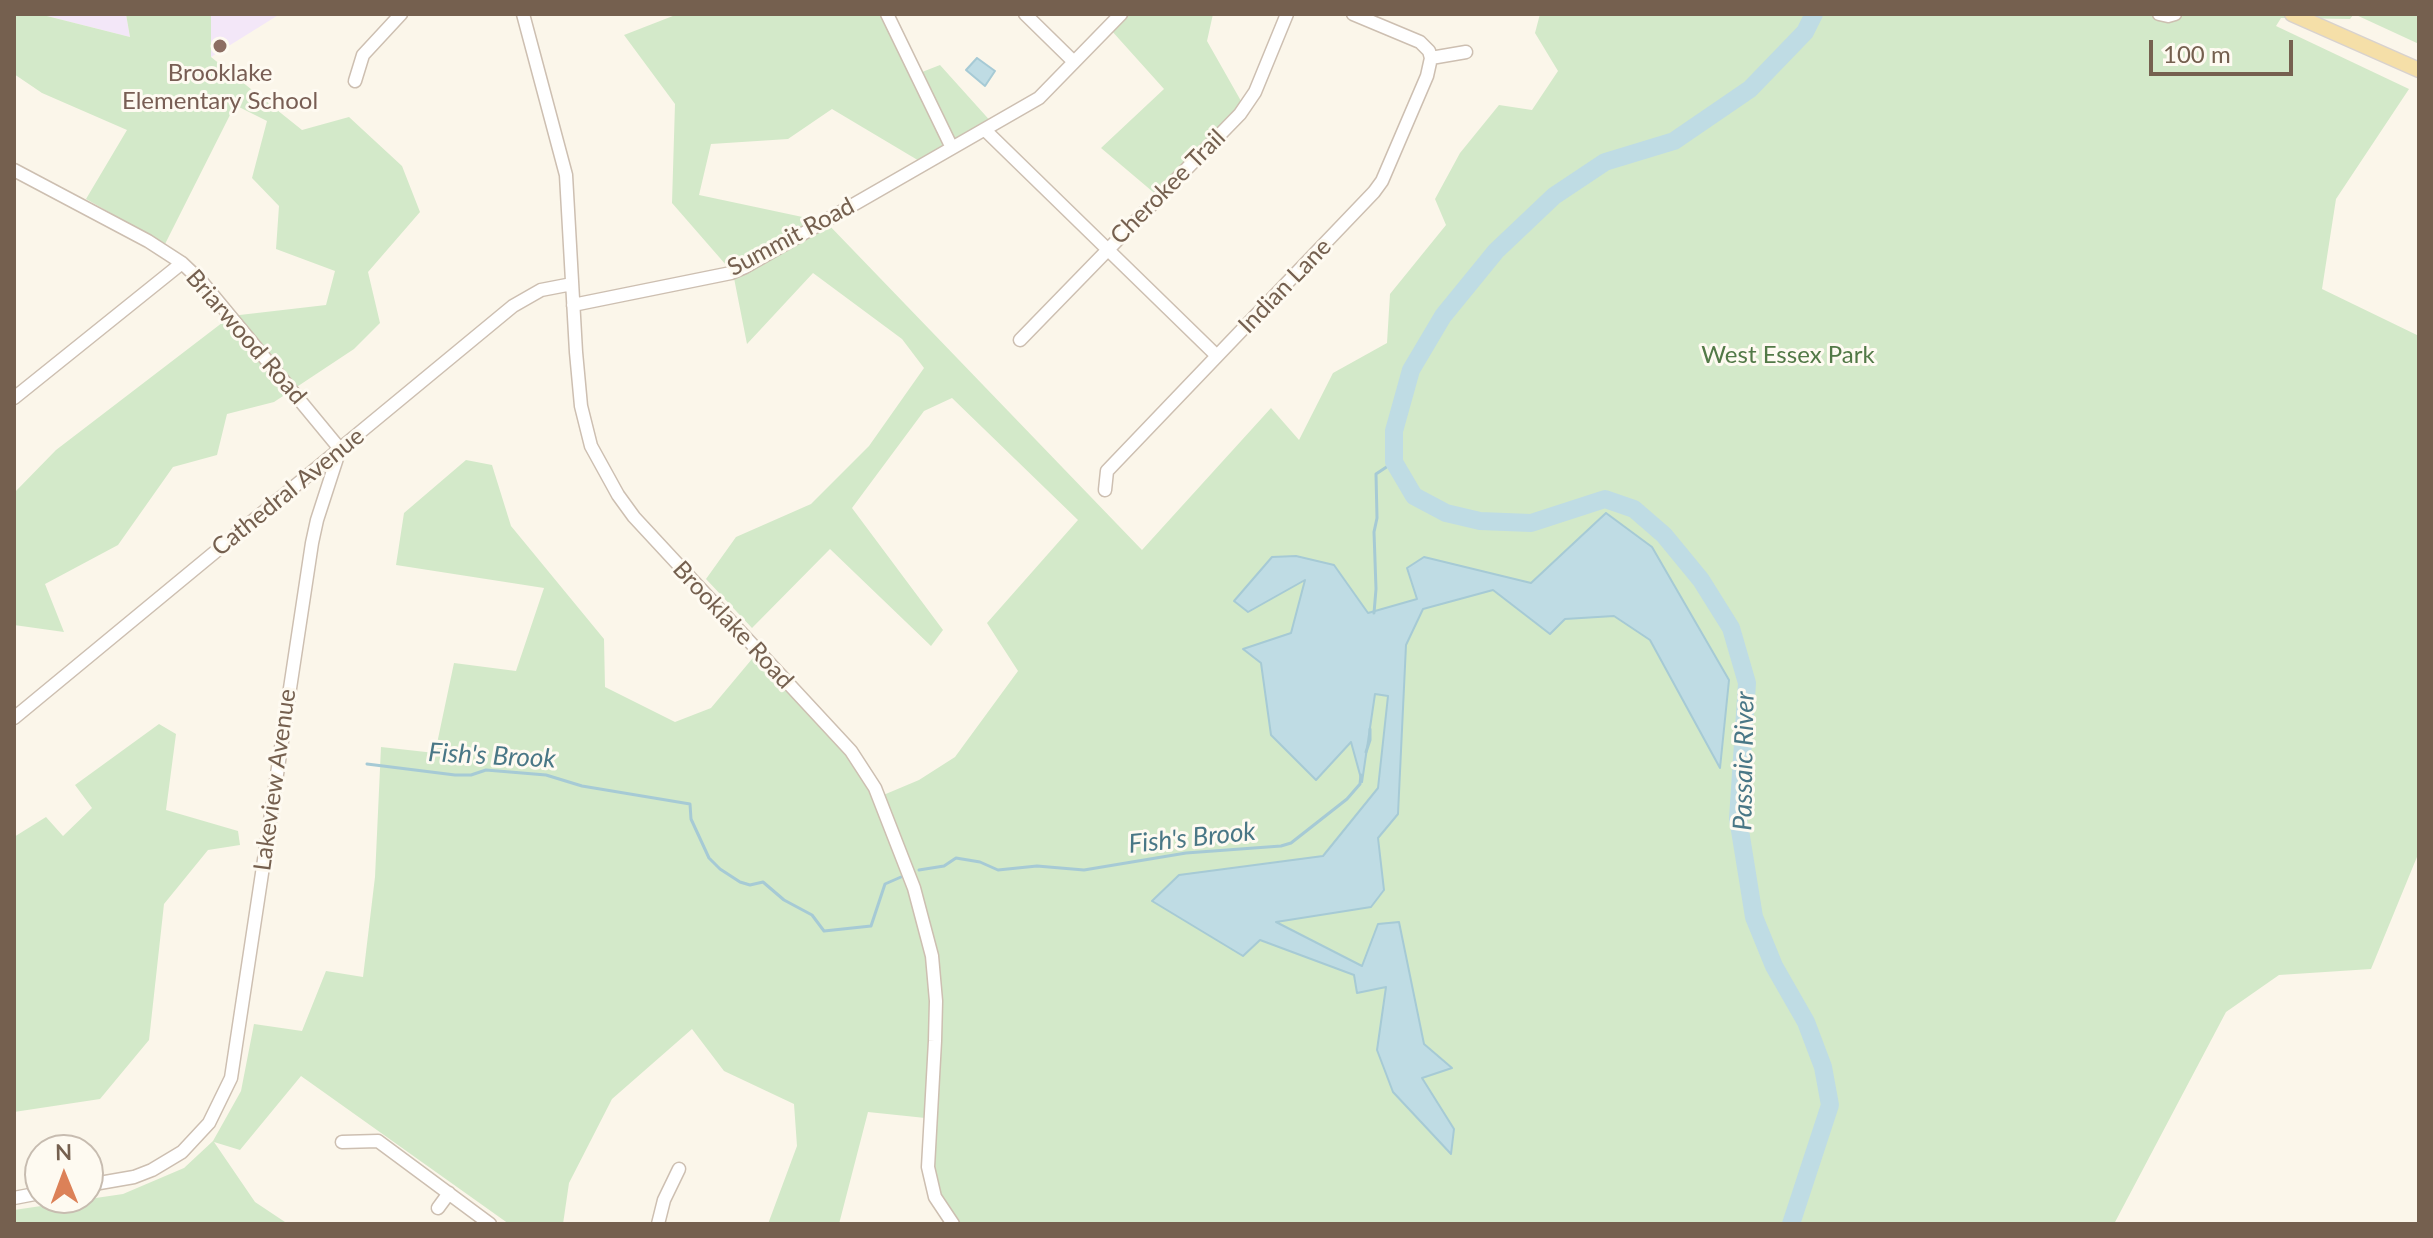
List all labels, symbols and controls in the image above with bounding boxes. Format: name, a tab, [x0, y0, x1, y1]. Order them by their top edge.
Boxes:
scale bar	[2153, 24, 2297, 74]
marker: Brooklake Elementary School	[211, 37, 229, 55]
text: 100 m	[2163, 39, 2231, 68]
place label: Brooklake Elementary School	[122, 59, 318, 115]
street label: Cherokee Trail	[1105, 124, 1231, 250]
street label: Summit Road	[723, 192, 859, 282]
street label: Indian Lane	[1233, 233, 1337, 339]
street label: Briarwood Road	[180, 264, 312, 410]
park label: West Essex Park	[1701, 341, 1875, 369]
street label: Cathedral Avenue	[206, 422, 370, 562]
street label: Brooklake Road	[667, 555, 799, 695]
street label: Lakeview Avenue	[248, 687, 302, 873]
water label: Passaic River	[1727, 691, 1761, 831]
water label: Fish's Brook	[427, 737, 557, 775]
water label: Fish's Brook	[1127, 816, 1257, 860]
north arrow	[24, 1134, 104, 1214]
text: N	[55, 1138, 72, 1165]

